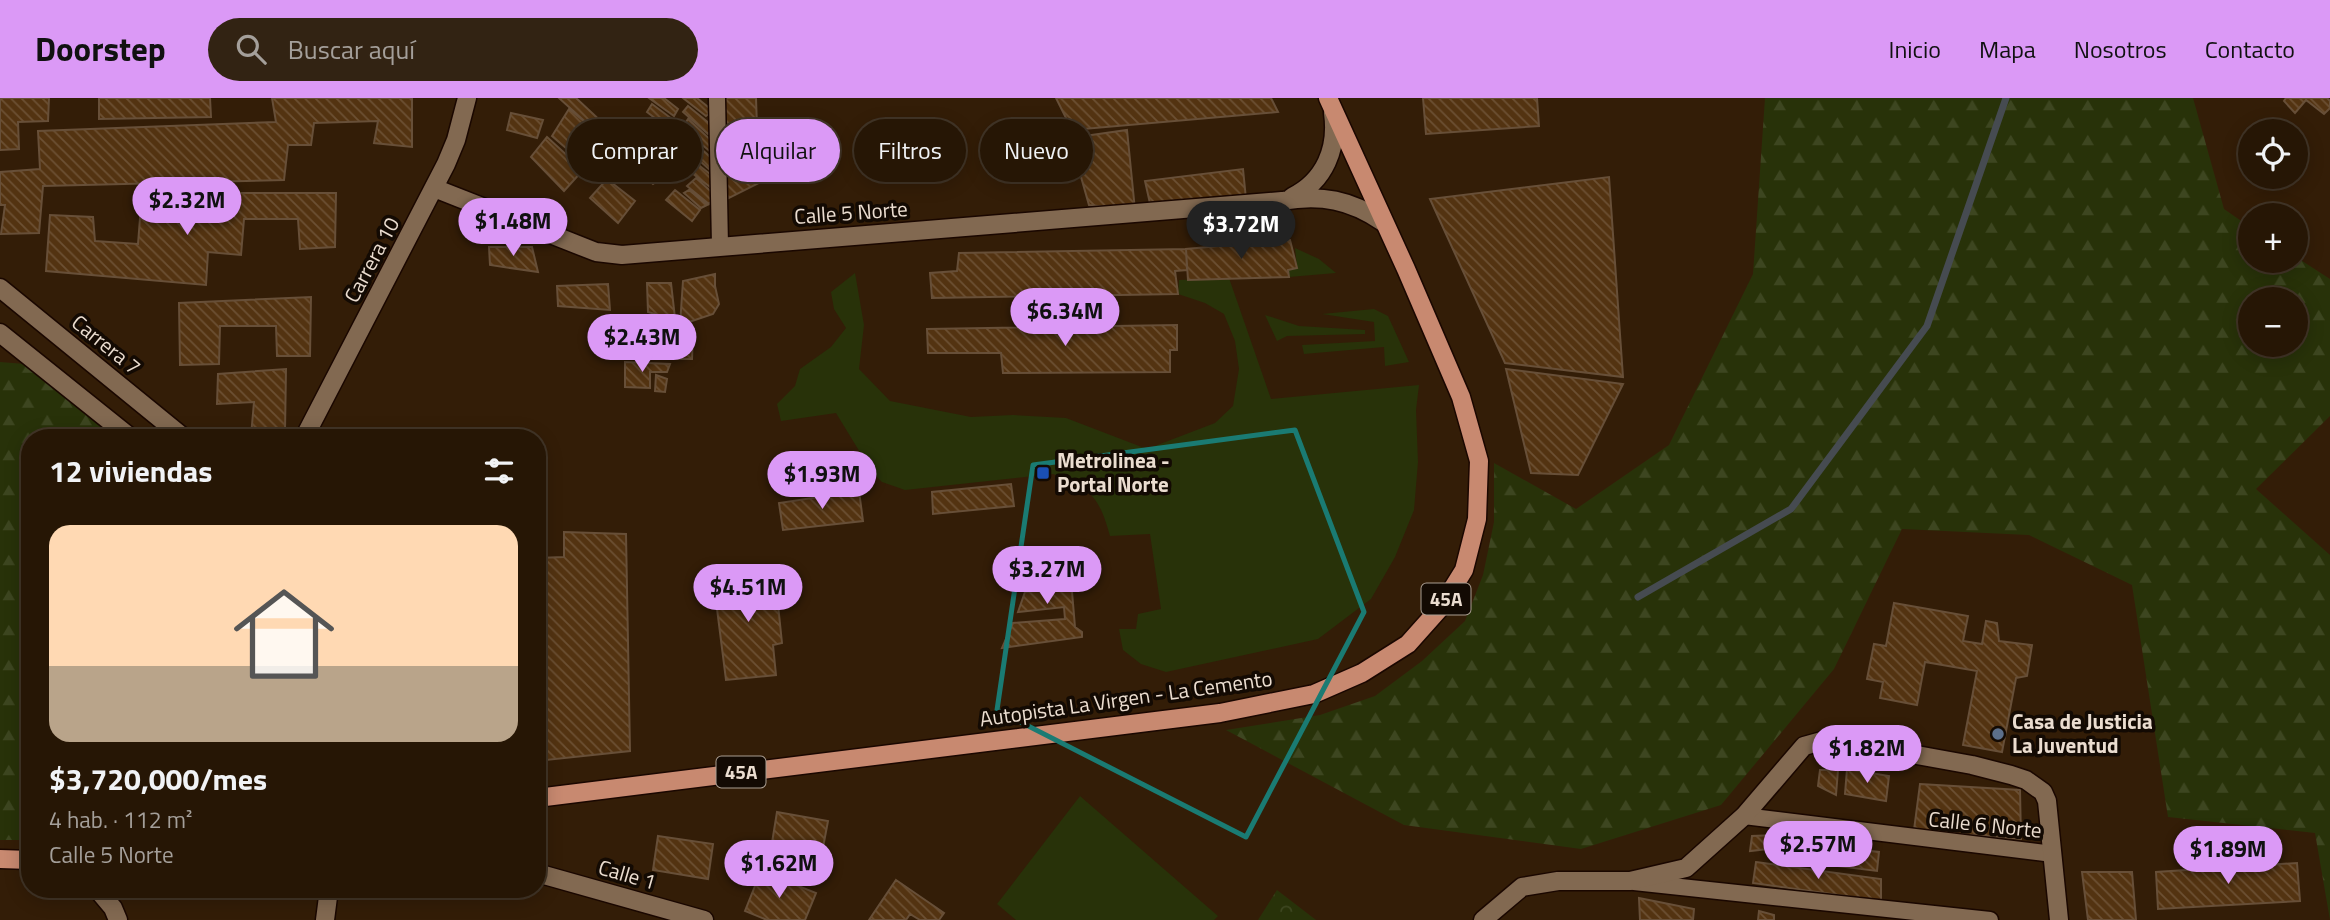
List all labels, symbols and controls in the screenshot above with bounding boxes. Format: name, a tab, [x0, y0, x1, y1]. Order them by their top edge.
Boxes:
search box	[208, 18, 698, 81]
text: Doorstep	[35, 24, 166, 74]
icon: search	[232, 30, 270, 68]
text: Buscar aquí	[288, 30, 415, 69]
text: Inicio	[1889, 31, 1941, 67]
text: Mapa	[1979, 31, 2036, 67]
text: Nosotros	[2074, 31, 2167, 67]
text: Contacto	[2205, 31, 2295, 67]
chip: Comprar	[567, 119, 702, 182]
chip: Alquilar	[716, 119, 840, 182]
chip: Filtros	[854, 119, 966, 182]
chip: Nuevo	[980, 119, 1093, 182]
map controls	[2238, 119, 2308, 357]
button: locate	[2238, 119, 2308, 189]
pin: $2.32M	[130, 178, 244, 237]
text: $2.32M	[148, 182, 226, 217]
street label: Calle 5 Norte	[793, 192, 909, 232]
pin: $1.48M	[456, 198, 570, 258]
pin: $3.72M	[1184, 202, 1298, 261]
text: $1.48M	[474, 203, 552, 238]
button: +	[2238, 203, 2308, 273]
text: $3.72M	[1202, 206, 1280, 241]
street label: Carrera 10	[335, 211, 407, 308]
button: −	[2238, 287, 2308, 357]
pin: $6.34M	[1008, 288, 1122, 348]
text: $6.34M	[1026, 293, 1104, 328]
street label: Carrera 7	[65, 306, 148, 382]
pin: $2.43M	[585, 314, 699, 374]
text: $2.43M	[603, 319, 681, 354]
place label: Metrolinea - Portal Norte	[1057, 444, 1170, 500]
text: 12 viviendas	[49, 448, 212, 494]
icon: filters	[480, 452, 518, 490]
pin: $1.93M	[765, 452, 879, 511]
text: $1.93M	[783, 456, 861, 491]
marker: Metrolinea - Portal Norte	[1035, 465, 1051, 481]
pin: $3.27M	[990, 546, 1104, 606]
text: $3.27M	[1008, 551, 1086, 586]
pin: $4.51M	[691, 564, 805, 624]
text: $4.51M	[709, 569, 787, 604]
icon: home	[221, 571, 347, 697]
road number: 45A	[1422, 584, 1470, 614]
street label: Autopista La Virgen - La Cemento	[977, 662, 1274, 734]
place label: Casa de Justicia La Juventud	[2012, 705, 2153, 761]
pin: $1.82M	[1810, 726, 1924, 785]
marker: Casa de Justicia La Juventud	[1990, 726, 2006, 742]
text: $1.82M	[1828, 730, 1906, 765]
text: $3,720,000/mes	[49, 756, 267, 802]
road number: 45A	[716, 757, 766, 788]
text: 4 hab. · 112 m²	[49, 802, 192, 837]
street label: Calle 6 Norte	[1927, 802, 2043, 846]
pin: $2.57M	[1761, 822, 1875, 881]
text: $2.57M	[1779, 826, 1857, 861]
pin: $1.89M	[2171, 826, 2285, 886]
text: $1.89M	[2189, 831, 2267, 866]
text: Calle 5 Norte	[49, 837, 174, 872]
pin: $1.62M	[722, 840, 836, 900]
text: $1.62M	[740, 845, 818, 880]
street label: Calle 1	[595, 851, 660, 898]

